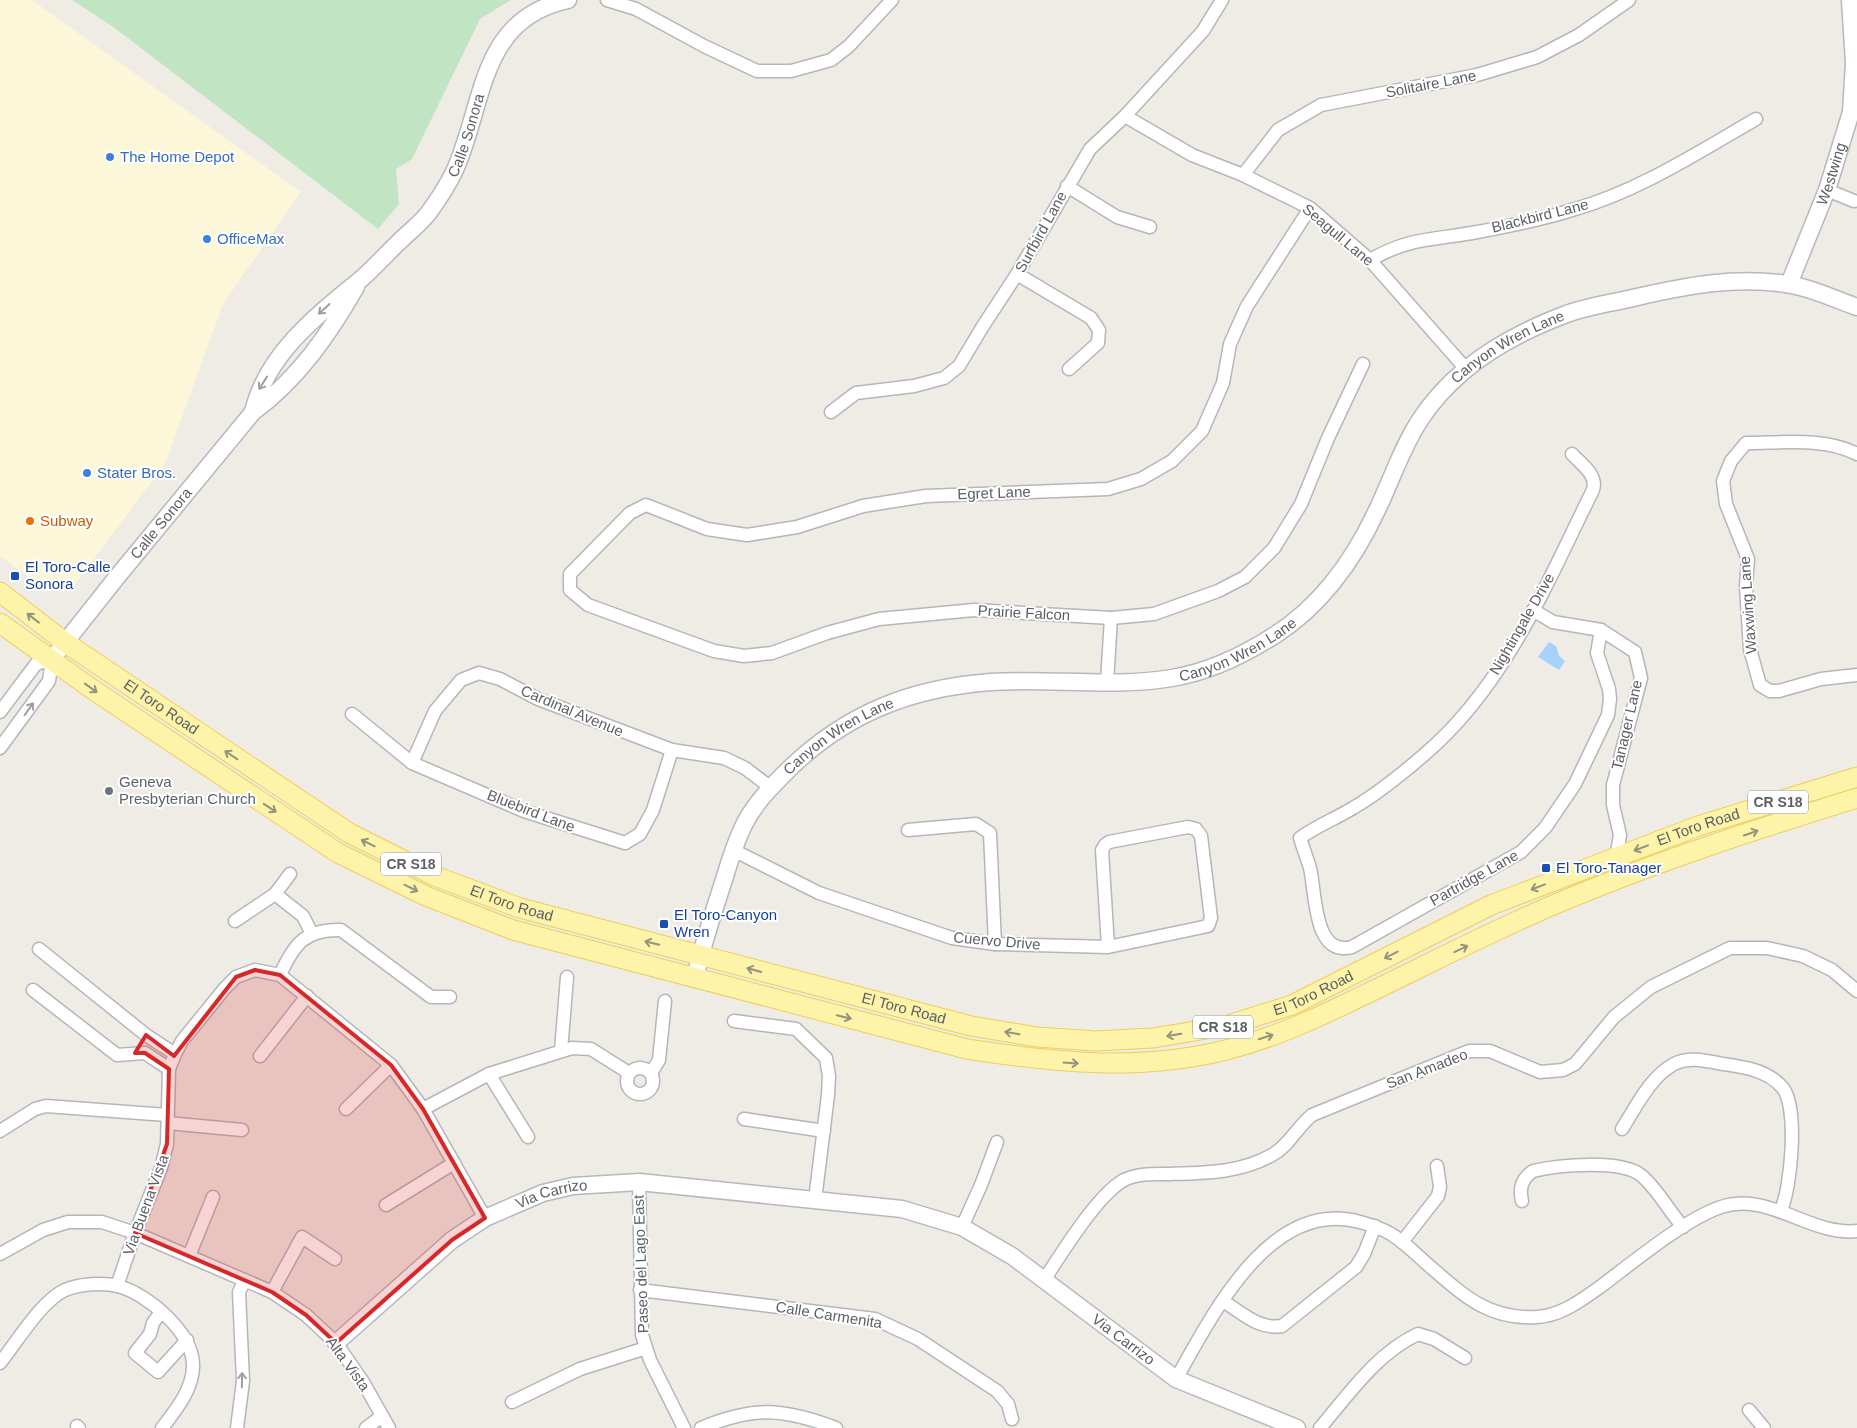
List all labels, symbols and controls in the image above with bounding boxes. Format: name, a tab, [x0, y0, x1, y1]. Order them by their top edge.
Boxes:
street label: Solitaire Lane	[1384, 66, 1478, 101]
street label: Calle Sonora	[444, 91, 487, 180]
street label: Westwing	[1813, 141, 1849, 208]
place label: The Home Depot	[120, 148, 235, 165]
marker: The Home Depot	[104, 151, 116, 163]
street label: Surfbird Lane	[1011, 188, 1070, 275]
street label: Blackbird Lane	[1490, 195, 1590, 236]
street label: Seagull Lane	[1299, 200, 1377, 269]
place label: OfficeMax	[217, 230, 285, 247]
marker: OfficeMax	[201, 233, 213, 245]
one-way arrow	[317, 303, 330, 315]
street label: Canyon Wren Lane	[1447, 307, 1566, 386]
one-way arrow	[258, 375, 268, 389]
place label: Stater Bros.	[97, 464, 176, 481]
marker: Stater Bros.	[81, 467, 93, 479]
street label: Egret Lane	[957, 483, 1031, 502]
street label: Calle Sonora	[127, 484, 195, 562]
place label: Subway	[40, 512, 94, 529]
marker: Subway	[24, 515, 36, 527]
street label: Waxwing Lane	[1736, 556, 1759, 654]
place label: El Toro-Calle Sonora	[25, 558, 111, 592]
marker: El Toro-Calle Sonora	[9, 570, 21, 582]
street label: Nightingale Drive	[1486, 570, 1557, 677]
street label: Prairie Falcon	[977, 602, 1071, 623]
one-way arrow	[27, 612, 40, 623]
street label: Canyon Wren Lane	[1177, 614, 1299, 685]
street label: El Toro Road	[121, 675, 202, 738]
street label: Tanager Lane	[1608, 678, 1645, 771]
street label: Cardinal Avenue	[518, 681, 626, 740]
one-way arrow	[84, 683, 98, 693]
street label: Canyon Wren Lane	[780, 694, 896, 778]
one-way arrow	[24, 702, 34, 716]
one-way arrow	[224, 750, 238, 760]
place label: Geneva Presbyterian Church	[119, 773, 256, 807]
marker: Geneva Presbyterian Church	[103, 785, 115, 797]
street label: Bluebird Lane	[485, 786, 577, 835]
road number: CR S18	[1748, 790, 1808, 814]
one-way arrow	[263, 803, 277, 813]
street label: El Toro Road	[1654, 805, 1742, 849]
one-way arrow	[1742, 828, 1758, 837]
one-way arrow	[361, 838, 376, 847]
one-way arrow	[1634, 844, 1649, 853]
street label: Partridge Lane	[1427, 846, 1521, 909]
road number: CR S18	[381, 852, 441, 876]
place label: El Toro-Tanager	[1556, 859, 1662, 876]
marker: El Toro-Tanager	[1540, 862, 1552, 874]
street label: El Toro Road	[468, 881, 555, 924]
one-way arrow	[1531, 883, 1546, 892]
one-way arrow	[403, 884, 418, 894]
place label: El Toro-Canyon Wren	[674, 906, 777, 940]
marker: El Toro-Canyon Wren	[658, 918, 670, 930]
street label: Cuervo Drive	[953, 928, 1041, 953]
one-way arrow	[645, 937, 661, 947]
one-way arrow	[1453, 944, 1468, 953]
one-way arrow	[1383, 950, 1398, 960]
one-way arrow	[746, 964, 762, 974]
street label: El Toro Road	[1271, 967, 1356, 1018]
street label: El Toro Road	[860, 989, 948, 1027]
one-way arrow	[835, 1013, 851, 1022]
road number: CR S18	[1193, 1016, 1253, 1038]
one-way arrow	[1005, 1027, 1021, 1037]
one-way arrow	[1166, 1030, 1182, 1040]
one-way arrow	[1257, 1032, 1273, 1041]
street label: San Amadeo	[1384, 1045, 1470, 1092]
one-way arrow	[1063, 1058, 1079, 1067]
street label: Via Buena Vista	[119, 1151, 172, 1258]
street label: Via Carrizo	[513, 1176, 588, 1212]
street label: Paseo del Lago East	[630, 1194, 651, 1333]
street label: Calle Carmenita	[775, 1298, 884, 1331]
street label: Via Carrizo	[1089, 1310, 1158, 1368]
street label: Alta Vista	[323, 1333, 374, 1395]
one-way arrow	[238, 1372, 247, 1388]

